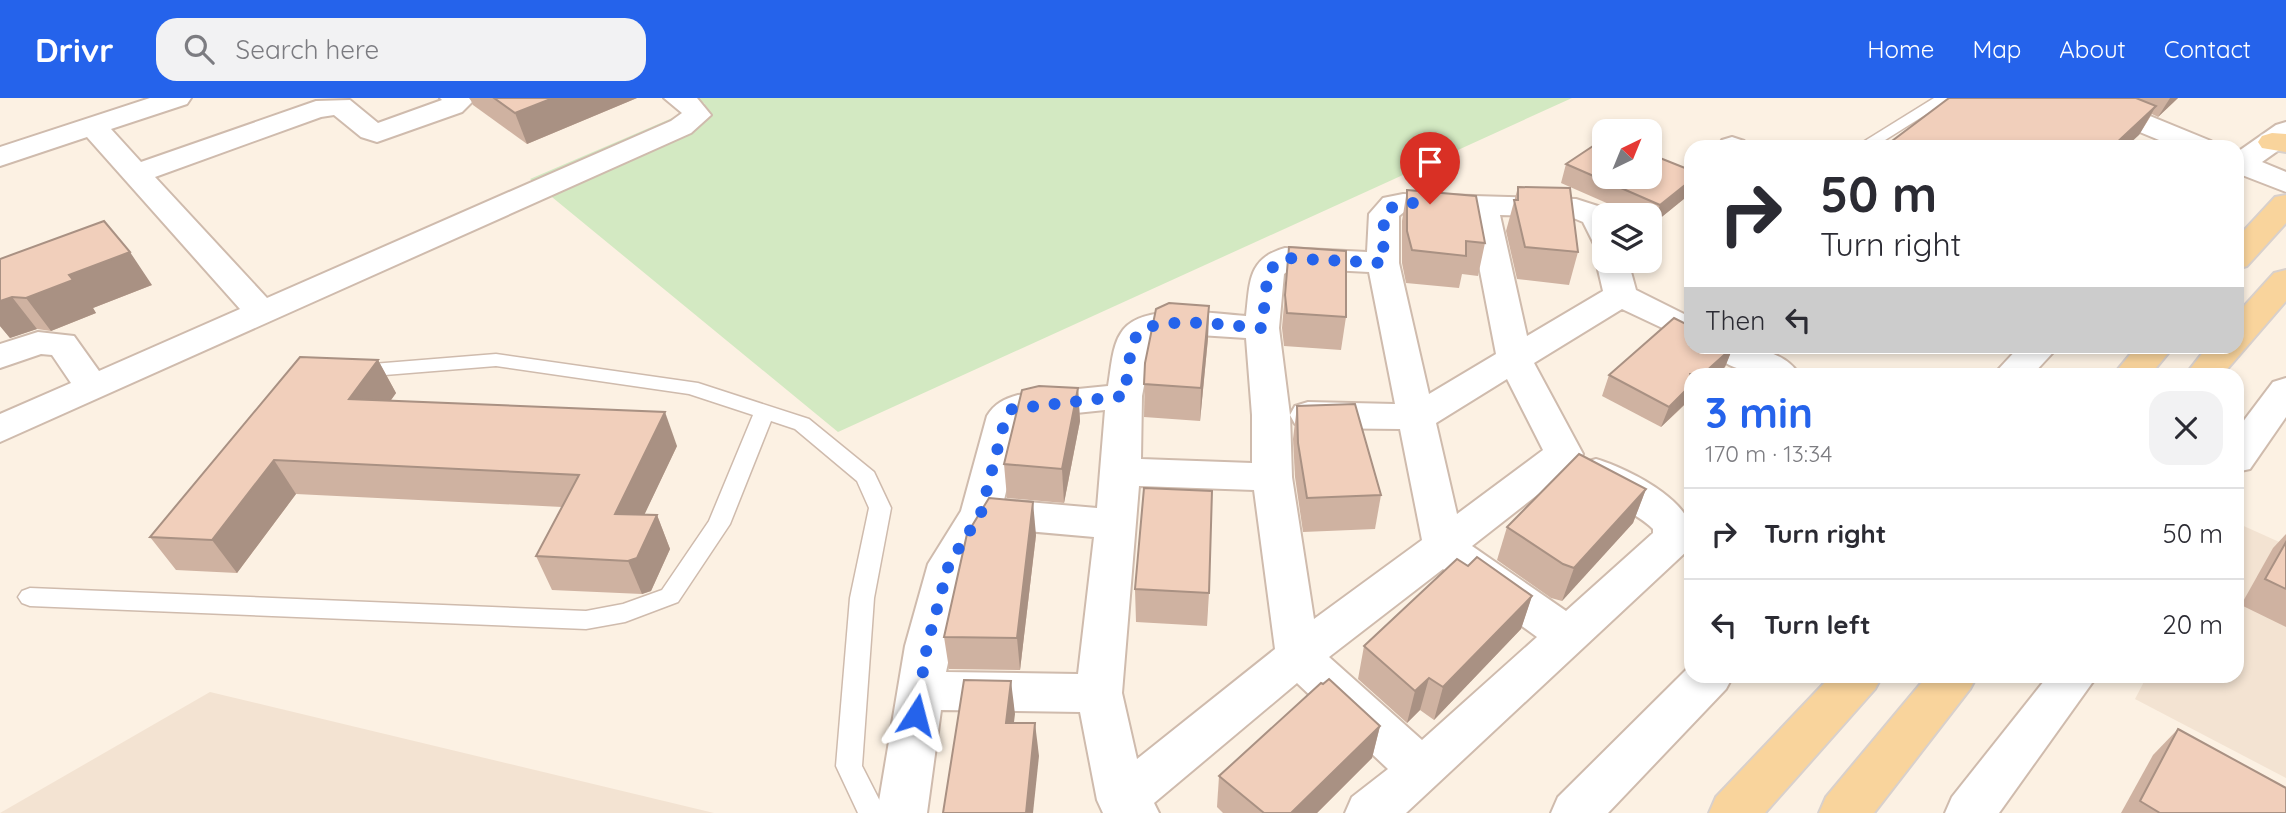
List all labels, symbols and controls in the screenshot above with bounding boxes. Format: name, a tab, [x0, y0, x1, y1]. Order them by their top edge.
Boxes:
search box	[156, 18, 646, 81]
text: Drivr	[35, 29, 114, 70]
icon: search	[180, 30, 218, 68]
text: Search here	[236, 33, 379, 66]
text: Home	[1867, 34, 1934, 64]
text: Map	[1972, 34, 2021, 64]
text: About	[2059, 34, 2126, 64]
text: Contact	[2164, 34, 2251, 64]
north arrow	[1592, 119, 1662, 189]
map controls	[1592, 119, 1662, 273]
pin	[1400, 132, 1460, 204]
icon: arrive	[1411, 143, 1449, 181]
text: 50 m	[1820, 163, 1937, 224]
icon: right	[1705, 168, 1796, 259]
button: layers	[1592, 203, 1662, 273]
text: Turn right	[1820, 224, 1961, 264]
icon: left	[1779, 301, 1817, 339]
text: Then	[1705, 304, 1765, 337]
text: 3 min	[1705, 386, 1813, 439]
button: close	[2149, 391, 2223, 465]
text: 170 m · 13:34	[1705, 439, 1832, 468]
icon: right	[1705, 515, 1743, 553]
text: Turn right	[1764, 517, 1886, 550]
text: 50 m	[2163, 517, 2223, 550]
icon: left	[1705, 606, 1743, 644]
text: Turn left	[1764, 608, 1871, 641]
text: 20 m	[2162, 608, 2223, 641]
position arrow	[879, 678, 953, 752]

